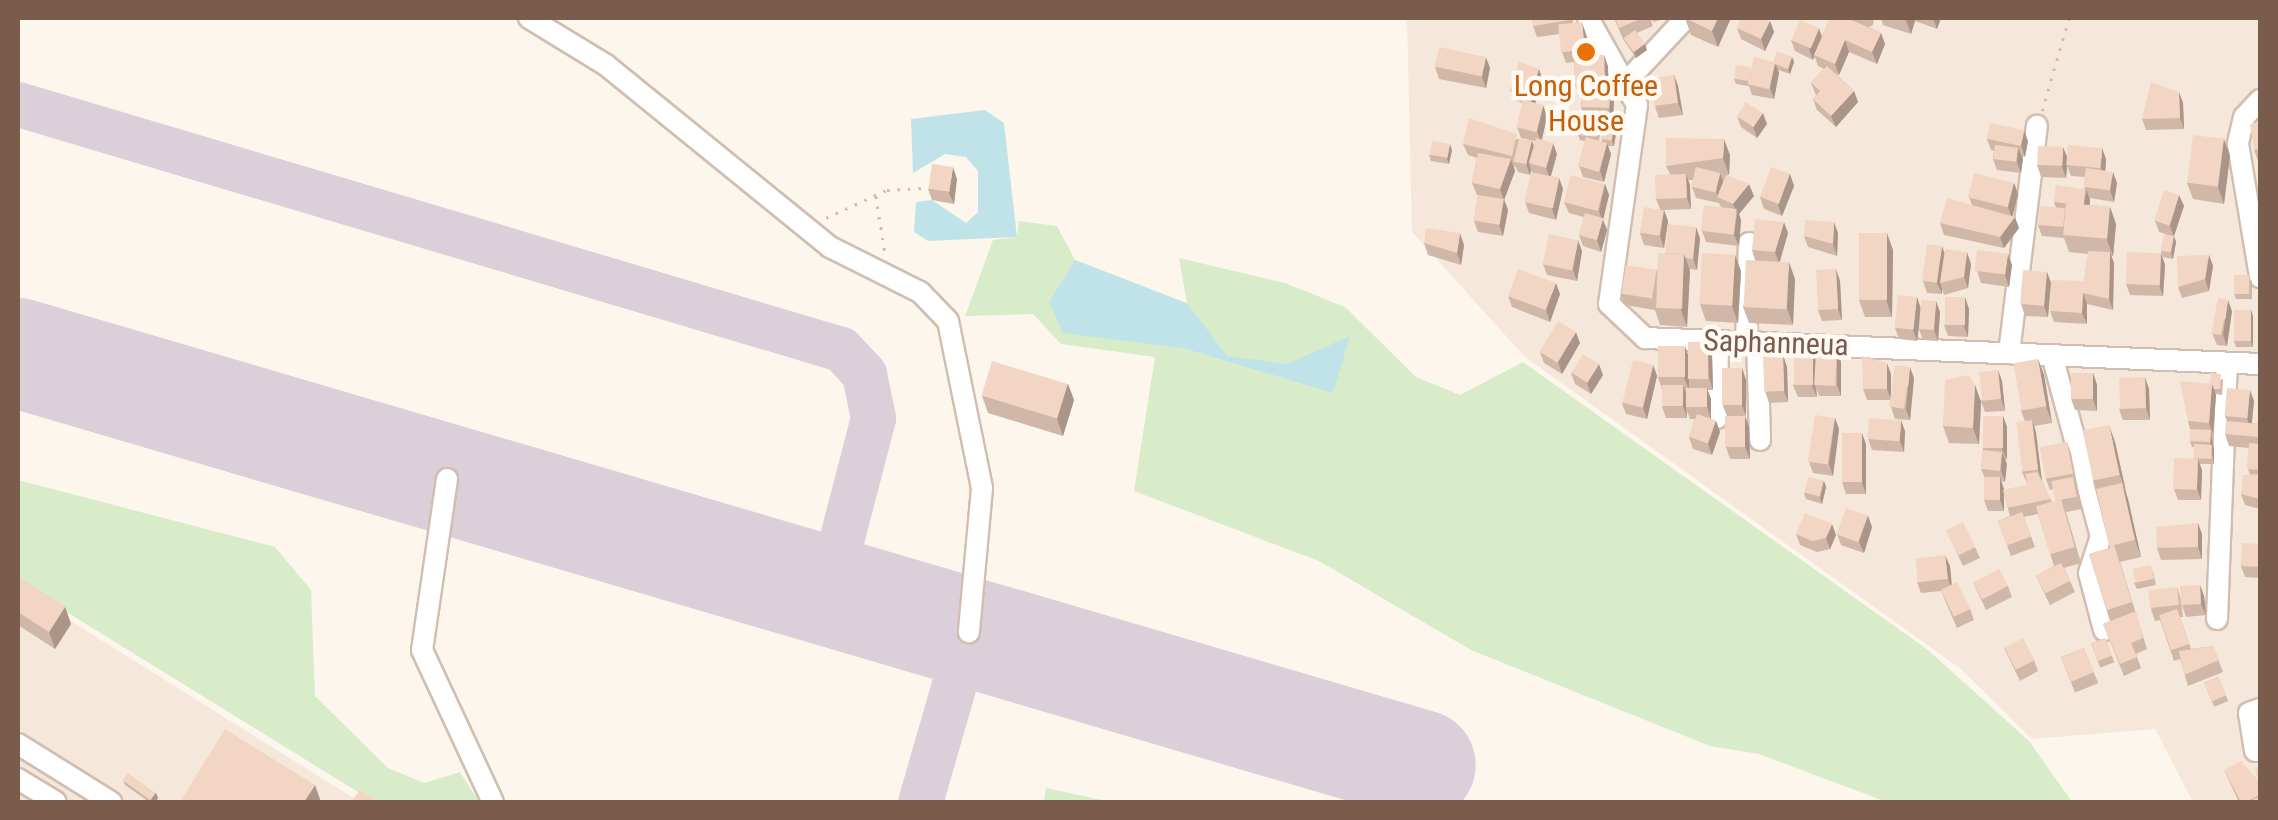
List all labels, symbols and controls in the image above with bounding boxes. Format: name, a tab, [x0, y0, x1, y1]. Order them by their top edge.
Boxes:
marker: Long Coffee House	[1575, 41, 1597, 63]
place label: Long Coffee House	[1514, 68, 1658, 138]
street label: Saphanneua	[1703, 322, 1849, 364]

